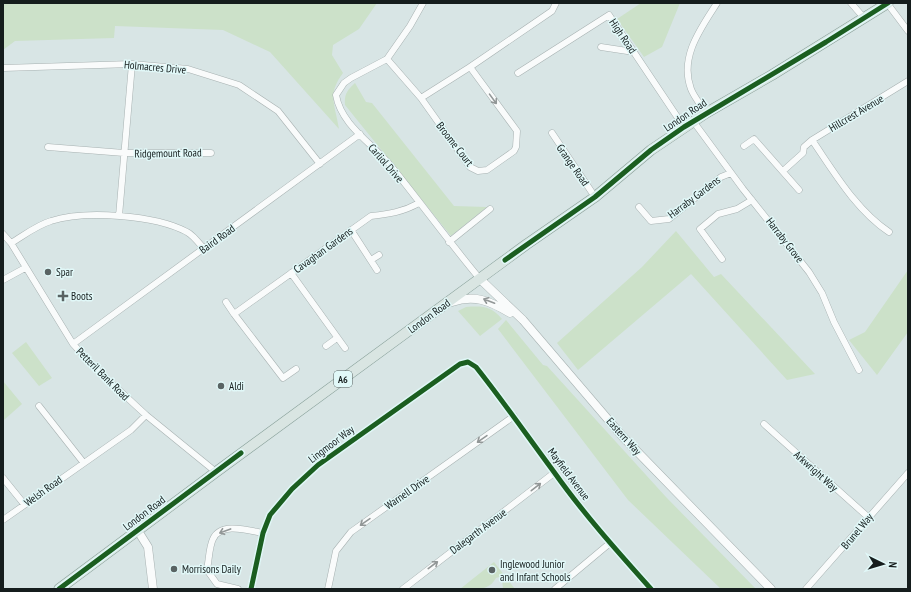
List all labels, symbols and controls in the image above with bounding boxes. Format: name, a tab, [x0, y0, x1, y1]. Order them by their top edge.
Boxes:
street label: High Road	[606, 16, 640, 56]
street label: Holmacres Drive	[123, 57, 187, 77]
street label: Hillcrest Avenue	[826, 91, 886, 135]
one-way arrow	[489, 93, 497, 104]
street label: London Road	[661, 95, 709, 135]
street label: Broome Court	[433, 119, 477, 169]
street label: Carliol Drive	[365, 141, 407, 186]
street label: Grange Road	[553, 141, 593, 189]
street label: Ridgemount Road	[134, 145, 202, 161]
street label: Harraby Gardens	[665, 173, 723, 221]
street label: Harraby Grove	[763, 215, 807, 266]
street label: Baird Road	[196, 221, 238, 257]
street label: Cavaghan Gardens	[291, 224, 356, 276]
place label: Spar	[56, 265, 73, 279]
marker: Spar	[43, 267, 53, 277]
place label: Boots	[71, 289, 93, 303]
marker: Boots	[58, 291, 68, 301]
street label: London Road	[405, 296, 453, 336]
one-way arrow	[483, 297, 495, 305]
street label: Petteril Bank Road	[73, 344, 133, 404]
road number: A6	[334, 371, 352, 387]
place label: Aldi	[229, 379, 244, 393]
marker: Aldi	[216, 381, 226, 391]
street label: Eastern Way	[603, 414, 645, 458]
street label: Lingmoor Way	[305, 422, 357, 466]
one-way arrow	[477, 435, 488, 443]
street label: Mayfield Avenue	[545, 445, 594, 503]
street label: Arkwright Way	[791, 447, 842, 495]
street label: Warnell Drive	[382, 471, 432, 512]
street label: Welsh Road	[21, 472, 65, 510]
one-way arrow	[531, 482, 542, 491]
street label: London Road	[120, 492, 168, 533]
street label: Dalegarth Avenue	[447, 505, 509, 557]
street label: Brunel Way	[838, 510, 877, 552]
one-way arrow	[360, 518, 371, 526]
one-way arrow	[220, 527, 232, 535]
north arrow	[863, 544, 903, 584]
place label: Inglewood Junior and Infant Schools	[500, 557, 571, 584]
one-way arrow	[427, 561, 438, 569]
text: N	[886, 561, 900, 568]
place label: Morrisons Daily	[182, 562, 242, 576]
marker: Morrisons Daily	[169, 564, 179, 574]
marker: Inglewood Junior and Infant Schools	[487, 565, 497, 575]

